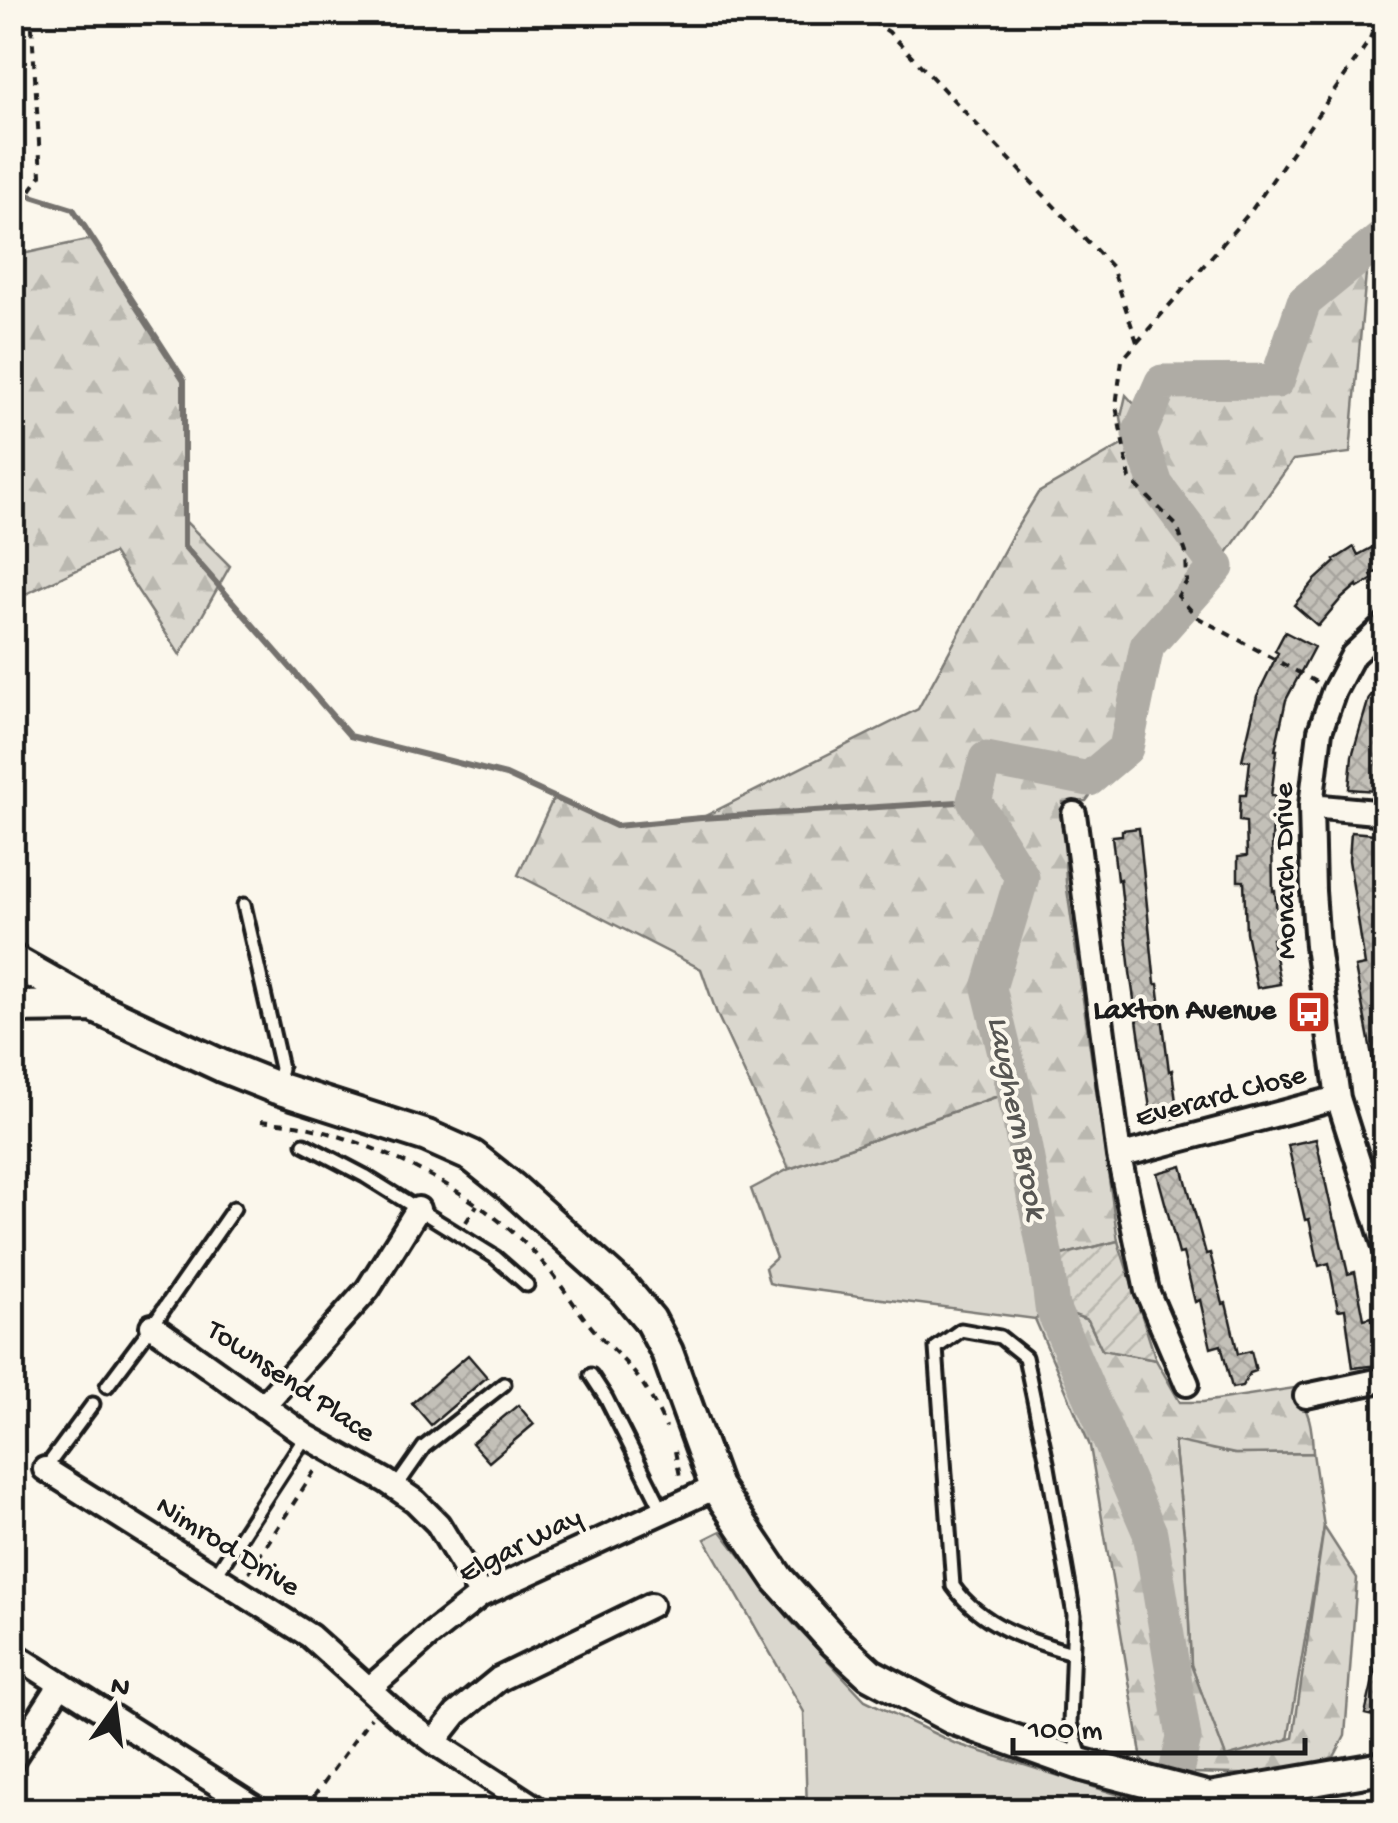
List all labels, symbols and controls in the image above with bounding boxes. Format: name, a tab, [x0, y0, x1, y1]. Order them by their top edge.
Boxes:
street label: Monarch Drive	[1268, 782, 1306, 960]
bus stop icon: Laxton Avenue	[1286, 989, 1332, 1035]
place label: Laxton Avenue	[1093, 995, 1278, 1030]
water label: Laughern Brook	[977, 1013, 1054, 1225]
street label: Everard Close	[1132, 1058, 1311, 1138]
street label: Townsend Place	[197, 1313, 381, 1452]
street label: Nimrod Drive	[148, 1490, 306, 1606]
street label: Elgar Way	[454, 1501, 589, 1593]
north arrow	[65, 1658, 165, 1758]
text: N	[107, 1670, 133, 1706]
scale bar	[1013, 1693, 1306, 1755]
text: 100 m	[1027, 1715, 1103, 1750]

